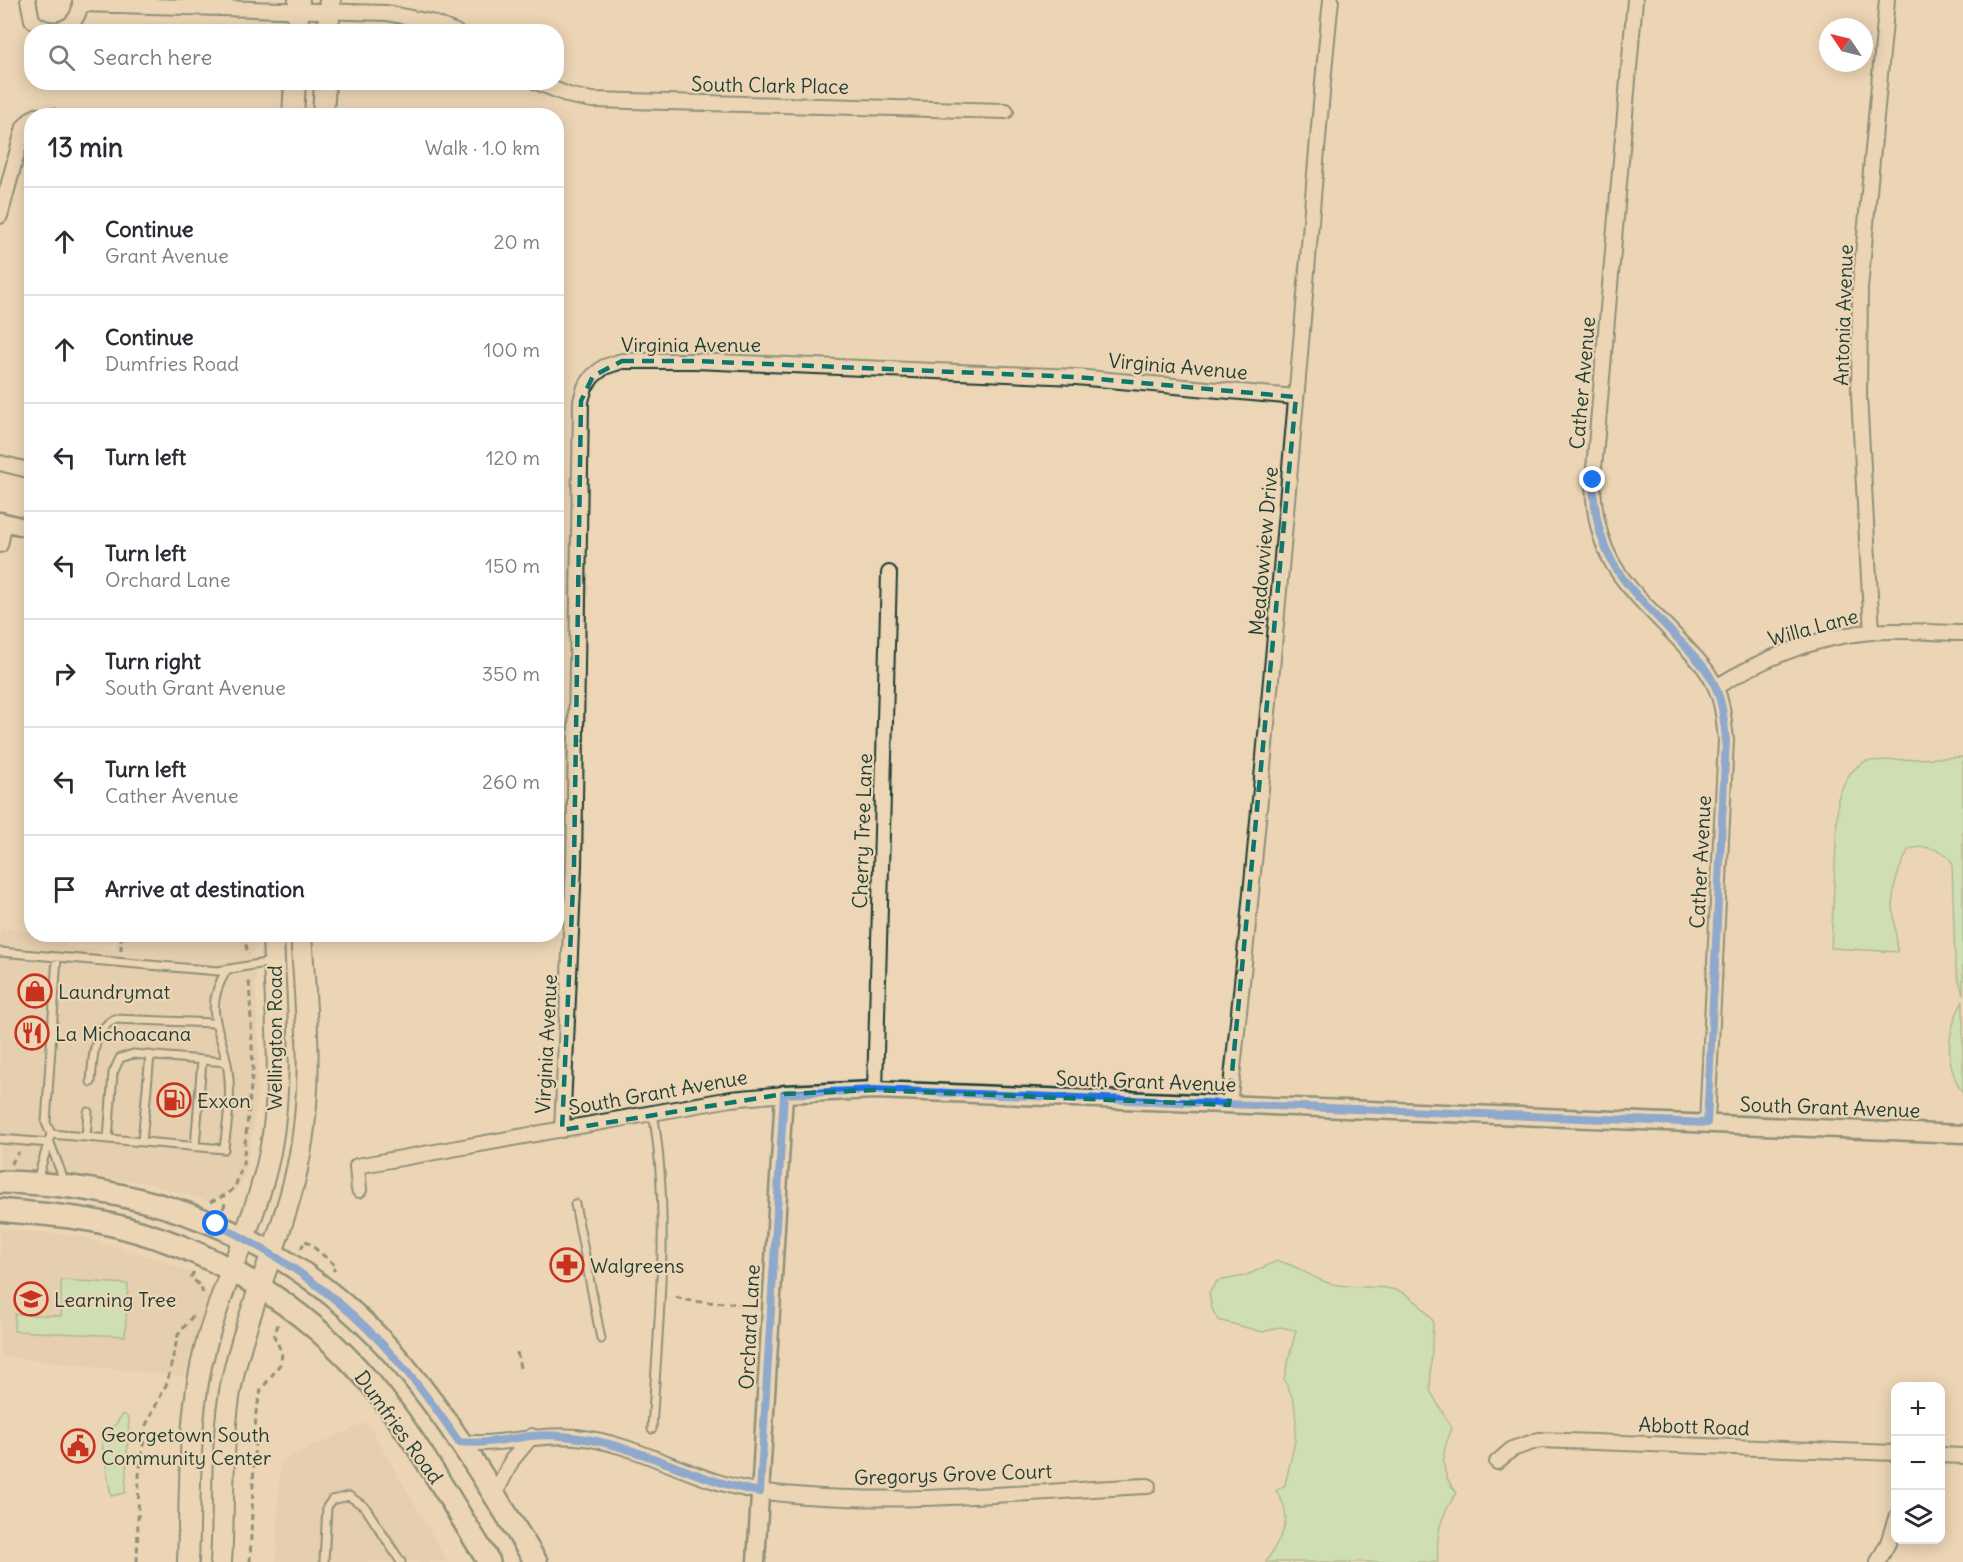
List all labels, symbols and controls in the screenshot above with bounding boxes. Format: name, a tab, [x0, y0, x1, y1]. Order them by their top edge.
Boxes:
north arrow	[1819, 18, 1873, 72]
search box	[24, 24, 564, 90]
icon: search	[45, 41, 78, 74]
text: Search here	[93, 43, 212, 71]
street label: South Clark Place	[691, 71, 849, 99]
text: 13 min	[48, 131, 123, 164]
text: Walk · 1.0 km	[425, 135, 540, 160]
text: Continue	[105, 215, 194, 243]
icon: ahead	[48, 225, 81, 258]
text: 20 m	[494, 229, 540, 254]
text: Grant Avenue	[105, 243, 229, 268]
street label: Antonia Avenue	[1828, 244, 1858, 386]
street label: Cather Avenue	[1564, 315, 1600, 451]
text: Continue	[105, 323, 194, 351]
street label: Virginia Avenue	[621, 332, 761, 357]
icon: ahead	[48, 333, 81, 366]
text: 100 m	[483, 337, 540, 362]
street label: Virginia Avenue	[1107, 347, 1249, 385]
text: Dumfries Road	[105, 351, 239, 376]
icon: left	[48, 441, 81, 474]
text: Turn left	[105, 443, 186, 471]
text: 120 m	[486, 445, 540, 470]
street label: Meadowview Drive	[1243, 465, 1283, 637]
route end	[1579, 466, 1605, 492]
text: Turn left	[105, 539, 186, 567]
icon: left	[48, 549, 81, 582]
text: 150 m	[485, 553, 540, 578]
text: Orchard Lane	[105, 567, 231, 592]
street label: Willa Lane	[1765, 603, 1861, 651]
text: Turn right	[105, 647, 201, 675]
icon: right	[48, 657, 81, 690]
text: 350 m	[482, 661, 540, 686]
text: South Grant Avenue	[105, 675, 286, 700]
street label: Cherry Tree Lane	[847, 753, 877, 909]
text: Turn left	[105, 755, 186, 783]
icon: left	[48, 765, 81, 798]
text: 260 m	[482, 769, 540, 794]
text: Cather Avenue	[105, 783, 238, 808]
street label: Cather Avenue	[1684, 795, 1716, 929]
icon: arrive	[48, 873, 81, 906]
text: Arrive at destination	[105, 875, 305, 903]
street label: Wellington Road	[262, 965, 287, 1111]
shop icon: Laundrymat	[17, 973, 53, 1009]
street label: Virginia Avenue	[530, 974, 562, 1114]
place label: Laundrymat	[58, 979, 171, 1004]
restaurant icon: La Michoacana	[14, 1015, 50, 1051]
place label: La Michoacana	[55, 1021, 191, 1046]
street label: South Grant Avenue	[567, 1064, 749, 1120]
street label: South Grant Avenue	[1055, 1065, 1237, 1097]
fuel station icon: Exxon	[156, 1082, 192, 1118]
place label: Exxon	[197, 1088, 251, 1113]
street label: South Grant Avenue	[1739, 1091, 1921, 1123]
route start	[202, 1210, 228, 1236]
pharmacy icon: Walgreens	[549, 1247, 585, 1283]
place label: Walgreens	[590, 1253, 684, 1278]
street label: Orchard Lane	[733, 1264, 765, 1390]
school or university icon: Learning Tree	[13, 1281, 49, 1317]
place label: Learning Tree	[54, 1287, 176, 1312]
street label: Dumfries Road	[349, 1365, 449, 1489]
map controls	[1891, 1382, 1945, 1544]
button: +	[1891, 1382, 1945, 1436]
street label: Abbott Road	[1638, 1412, 1750, 1440]
place label: Georgetown South Community Center	[101, 1422, 271, 1470]
public building icon: Georgetown South Community Center	[60, 1428, 96, 1464]
button: −	[1891, 1436, 1945, 1490]
street label: Gregorys Grove Court	[853, 1458, 1053, 1490]
button: layers	[1891, 1490, 1945, 1544]

